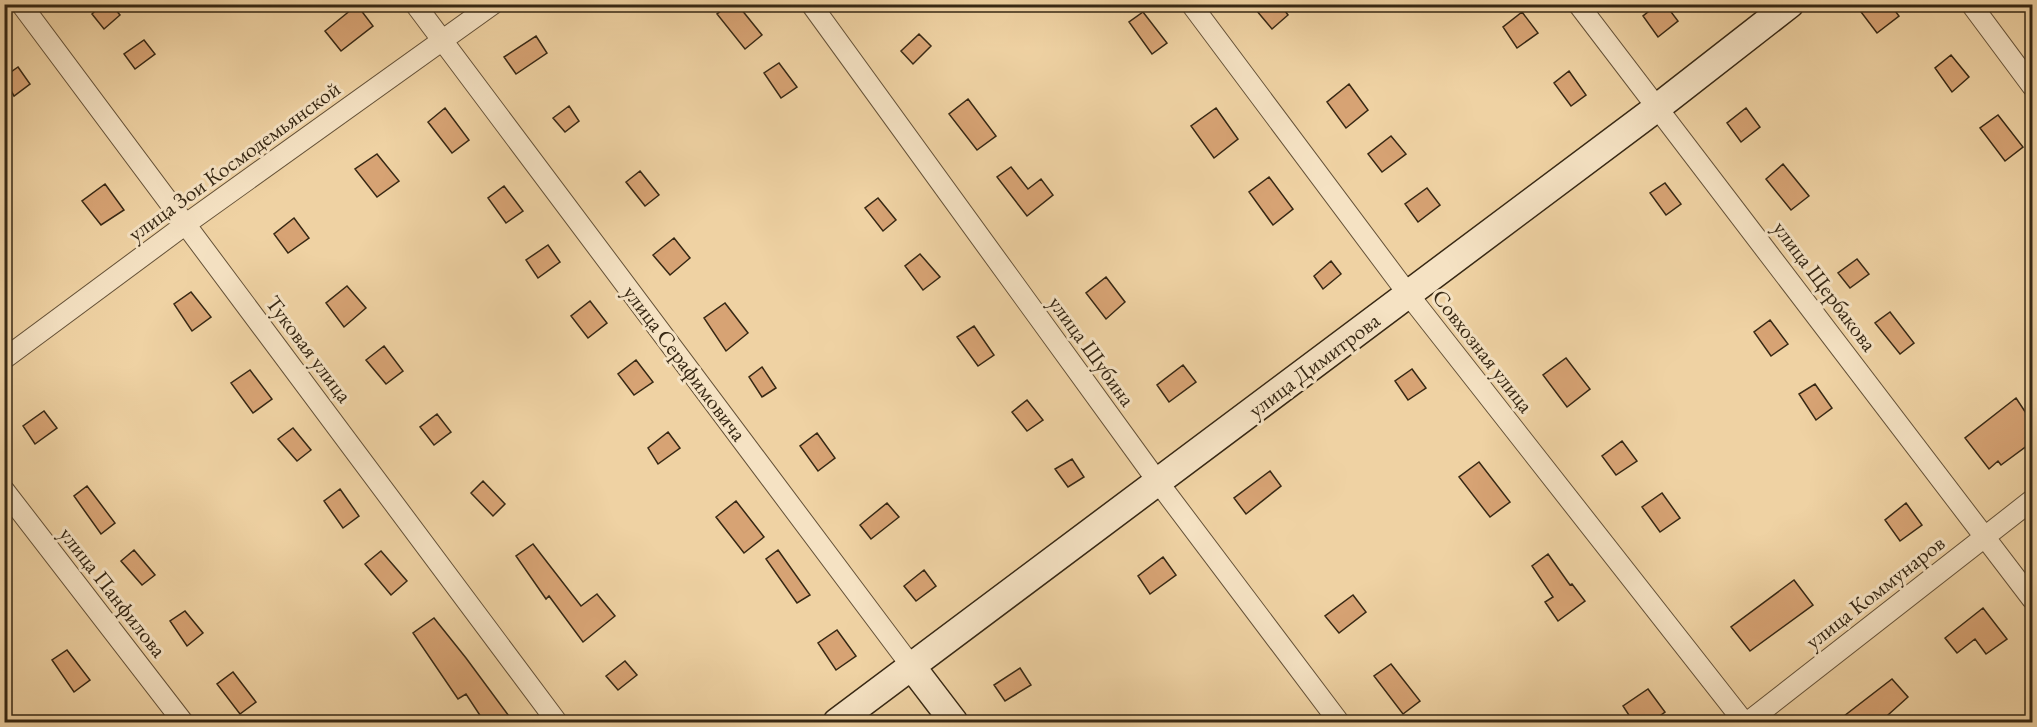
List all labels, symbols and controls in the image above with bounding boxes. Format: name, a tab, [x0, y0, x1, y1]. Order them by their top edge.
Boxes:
street label: улица Зои Космодемьянской	[122, 74, 346, 248]
street label: улица Щербакова	[1766, 215, 1884, 357]
street label: улица Серафимовича	[617, 279, 753, 447]
street label: Совхозная улица	[1426, 283, 1540, 419]
street label: Туковая улица	[259, 290, 359, 409]
street label: улица Шубина	[1042, 290, 1142, 412]
street label: улица Димитрова	[1242, 306, 1386, 424]
street label: улица Панфилова	[53, 521, 173, 663]
street label: улица Коммунаров	[1799, 528, 1951, 656]

